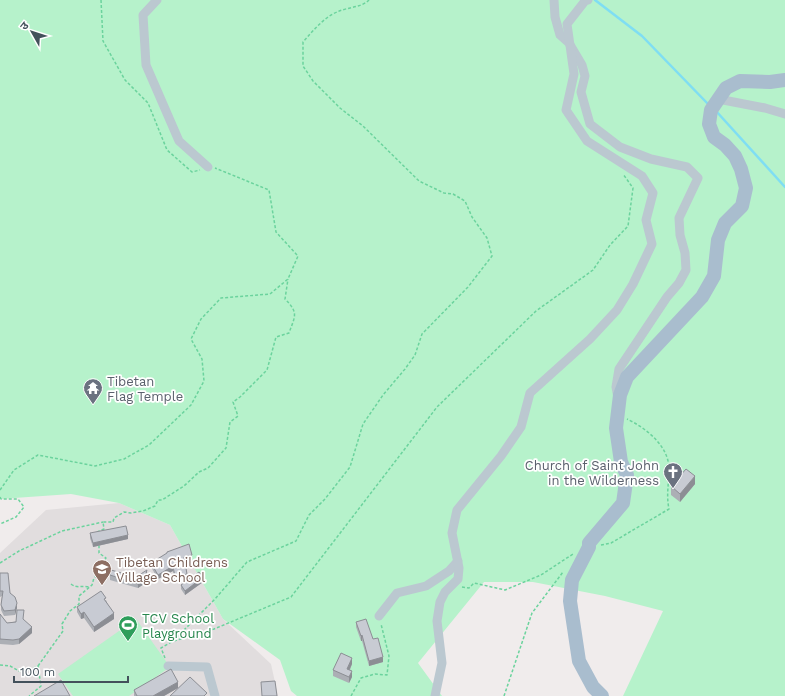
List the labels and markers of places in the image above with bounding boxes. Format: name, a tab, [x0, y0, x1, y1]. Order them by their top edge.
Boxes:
place label: Tibetan Flag Temple	[107, 374, 183, 404]
temple icon: Tibetan Flag Temple	[82, 377, 104, 405]
place label: Church of Saint John in the Wilderness	[525, 458, 659, 488]
church icon: Church of Saint John in the Wilderness	[662, 461, 684, 489]
place label: Tibetan Childrens Village School	[116, 555, 228, 585]
school or university icon: Tibetan Childrens Village School	[91, 558, 113, 586]
place label: TCV School Playground	[142, 611, 214, 641]
sports icon: TCV School Playground	[117, 614, 139, 642]

